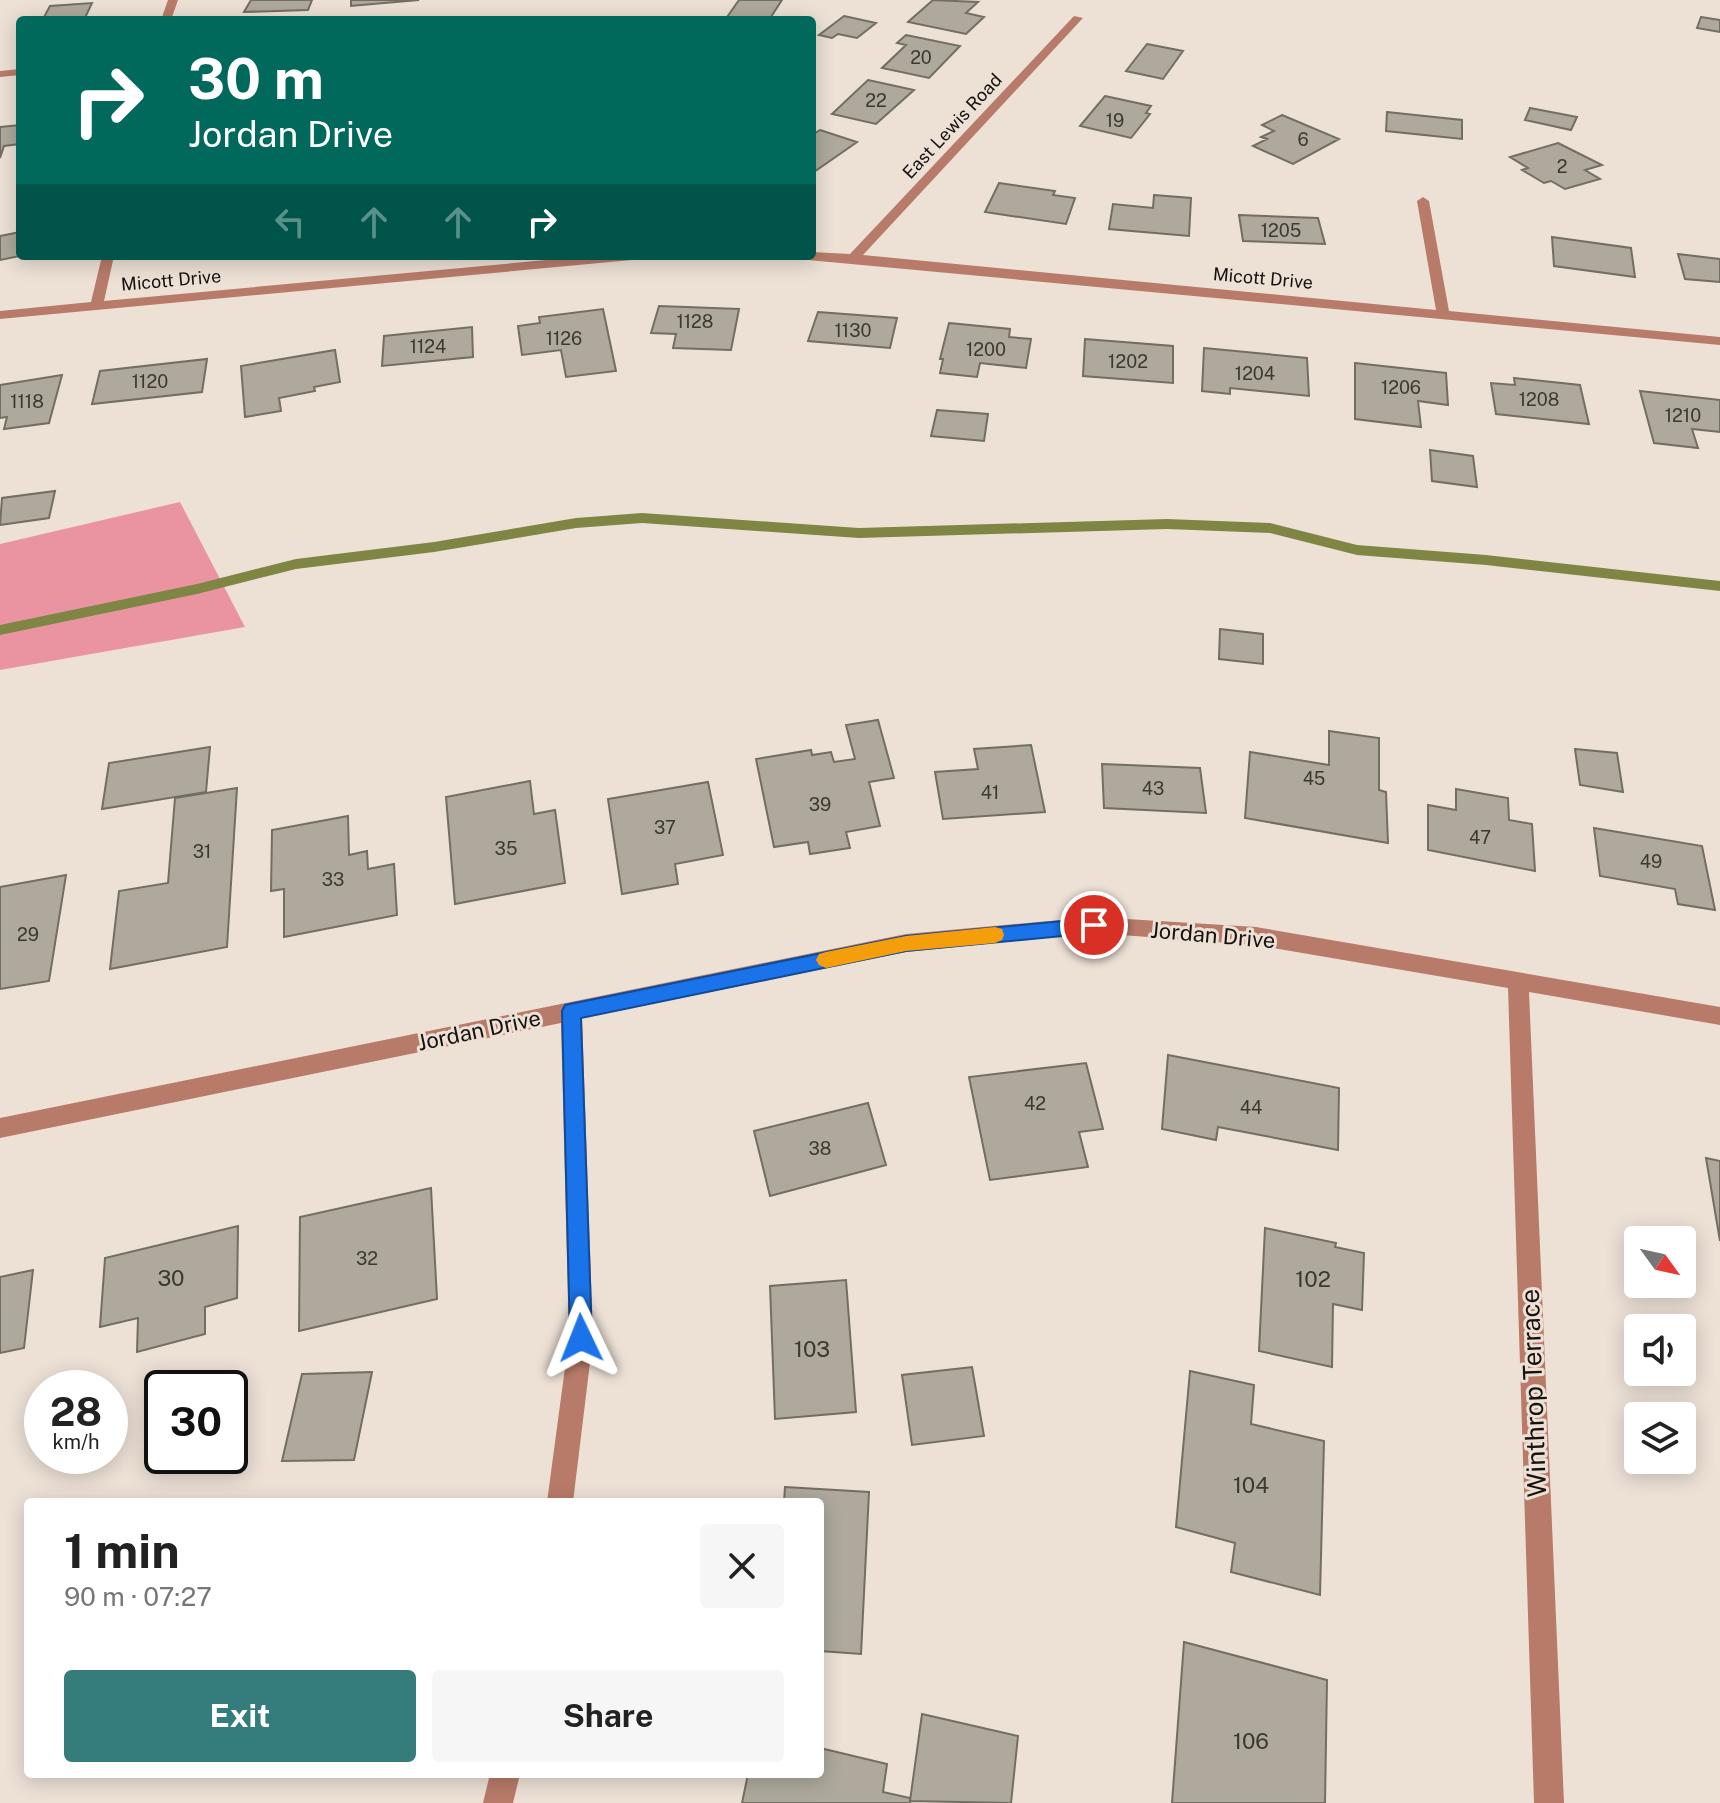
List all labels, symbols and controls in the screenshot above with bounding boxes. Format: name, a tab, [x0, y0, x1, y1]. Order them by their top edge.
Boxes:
text: 30 m	[188, 46, 324, 112]
house number: 20	[910, 47, 932, 68]
icon: right	[56, 48, 160, 152]
street label: East Lewis Road	[898, 69, 1006, 183]
house number: 22	[865, 90, 887, 111]
house number: 19	[1106, 110, 1124, 131]
text: Jordan Drive	[188, 113, 393, 155]
house number: 6	[1297, 129, 1309, 150]
house number: 2	[1557, 156, 1567, 177]
icon: left	[268, 200, 312, 244]
icon: ahead	[352, 200, 396, 244]
icon: ahead	[436, 200, 480, 244]
icon: right	[520, 200, 564, 244]
house number: 1205	[1261, 220, 1301, 241]
street label: Micott Drive	[1212, 263, 1314, 293]
street label: Micott Drive	[120, 265, 222, 295]
house number: 1128	[676, 311, 714, 332]
house number: 1130	[835, 320, 871, 341]
house number: 1126	[546, 328, 582, 349]
house number: 1124	[410, 336, 446, 357]
house number: 1200	[966, 339, 1006, 360]
house number: 1202	[1108, 351, 1148, 372]
house number: 1204	[1235, 363, 1275, 384]
house number: 1120	[132, 371, 168, 392]
house number: 1206	[1381, 377, 1421, 398]
house number: 1208	[1519, 389, 1559, 410]
house number: 1118	[10, 391, 44, 412]
house number: 1210	[1665, 405, 1701, 426]
house number: 45	[1303, 768, 1325, 789]
house number: 43	[1142, 778, 1164, 799]
house number: 41	[981, 782, 999, 803]
house number: 39	[809, 794, 831, 815]
house number: 37	[654, 817, 676, 838]
house number: 47	[1469, 827, 1491, 848]
house number: 35	[495, 838, 517, 859]
house number: 31	[193, 841, 211, 862]
house number: 49	[1640, 851, 1662, 872]
house number: 33	[322, 869, 344, 890]
pin	[1060, 891, 1128, 959]
icon: arrive	[1072, 903, 1116, 947]
street label: Jordan Drive	[1149, 917, 1277, 953]
house number: 29	[17, 924, 39, 945]
street label: Jordan Drive	[415, 1004, 543, 1056]
house number: 42	[1024, 1093, 1046, 1114]
house number: 44	[1240, 1097, 1262, 1118]
house number: 38	[809, 1138, 831, 1159]
north arrow	[1624, 1226, 1696, 1298]
map controls	[1624, 1226, 1696, 1474]
house number: 32	[356, 1248, 378, 1269]
house number: 30	[157, 1265, 185, 1291]
house number: 102	[1295, 1266, 1331, 1292]
street label: Winthrop Terrace	[1514, 1288, 1552, 1498]
position arrow	[539, 1296, 623, 1380]
button: sound	[1624, 1314, 1696, 1386]
house number: 103	[794, 1336, 830, 1362]
speed limit sign: 30	[144, 1370, 248, 1474]
text: 28	[50, 1388, 102, 1435]
button: layers	[1624, 1402, 1696, 1474]
text: km/h	[52, 1430, 100, 1454]
house number: 104	[1233, 1472, 1269, 1498]
text: 1 min	[64, 1522, 180, 1579]
button: close	[700, 1524, 784, 1608]
text: 90 m · 07:27	[64, 1581, 212, 1612]
button: Exit	[64, 1670, 416, 1762]
button: Share	[432, 1670, 784, 1762]
house number: 106	[1233, 1728, 1269, 1754]

